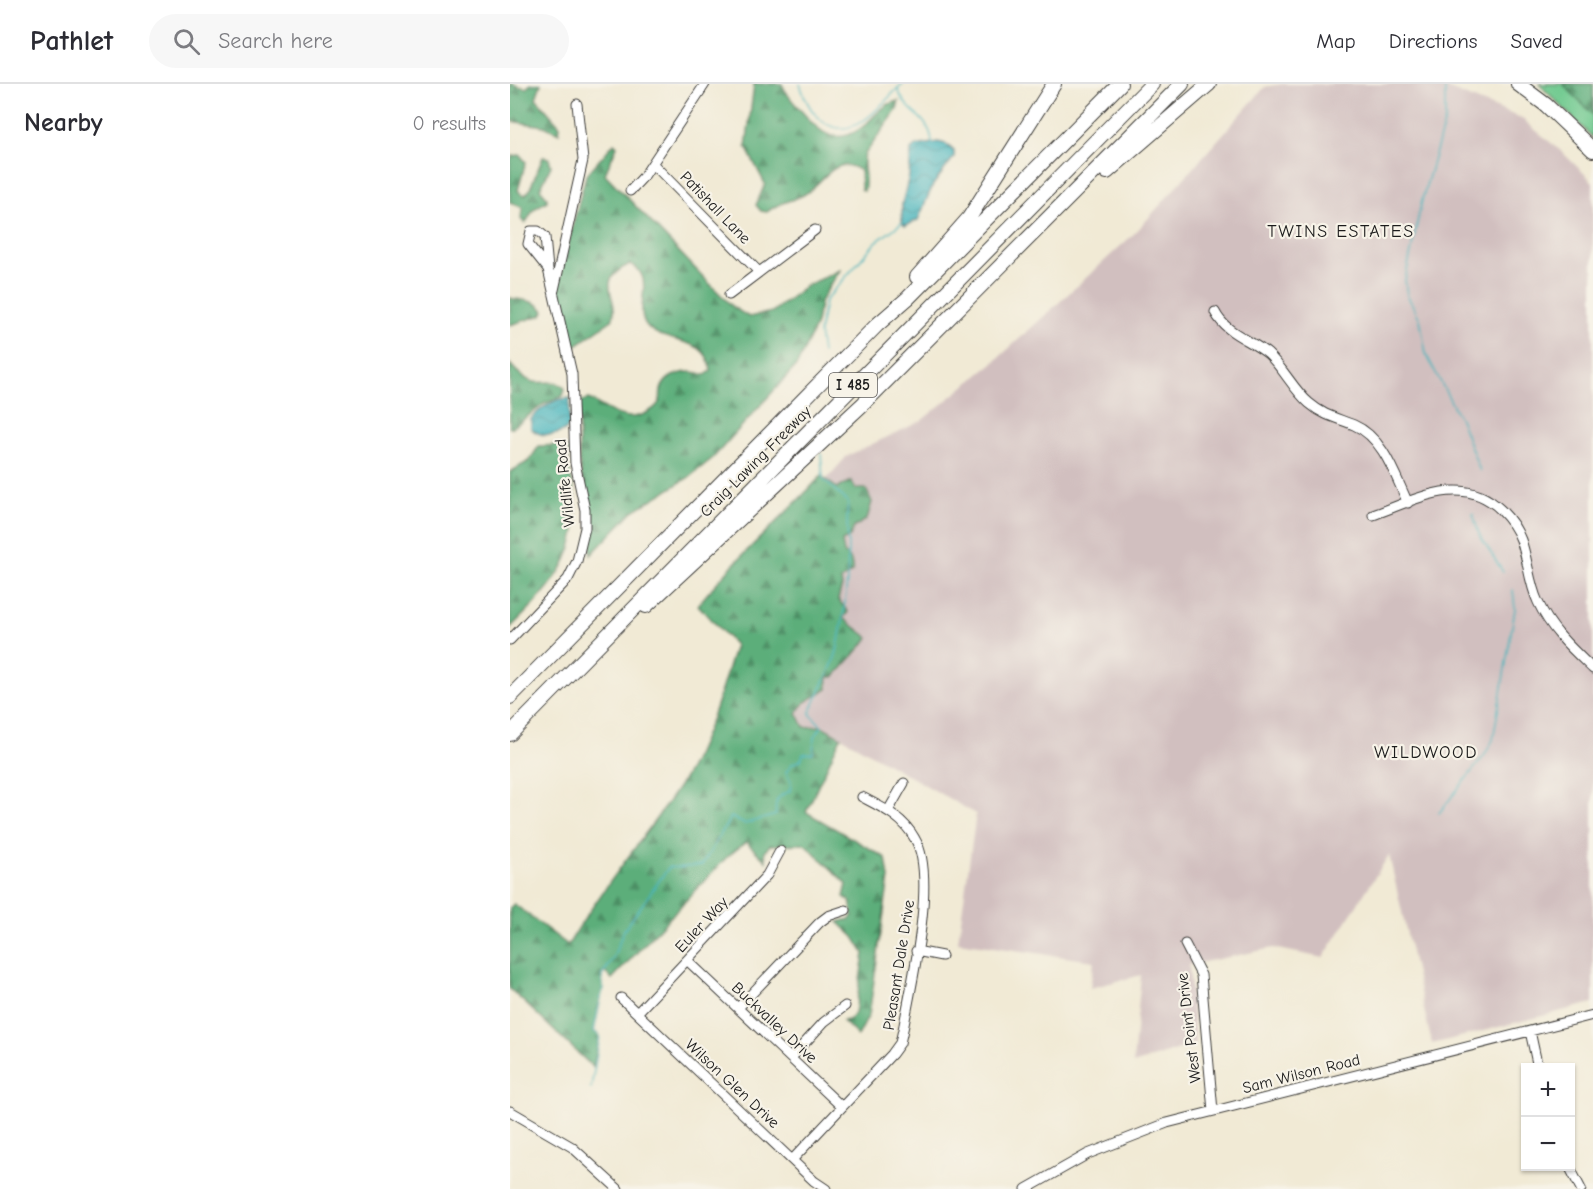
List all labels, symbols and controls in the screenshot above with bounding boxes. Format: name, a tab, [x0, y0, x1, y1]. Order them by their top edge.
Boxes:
search box	[149, 14, 569, 68]
text: Pathlet	[30, 25, 113, 57]
icon: search	[170, 25, 203, 58]
text: Search here	[218, 28, 333, 54]
text: Map	[1316, 29, 1356, 53]
text: Directions	[1389, 29, 1478, 53]
text: Saved	[1511, 29, 1563, 53]
text: Nearby	[24, 108, 103, 138]
text: 0 results	[413, 112, 486, 135]
street label: Patishall Lane	[676, 168, 754, 248]
district label: TWINS ESTATES	[1267, 221, 1415, 242]
road number: I 485	[829, 373, 877, 397]
street label: Craig Lawing Freeway	[697, 402, 816, 521]
street label: Wildlife Road	[551, 438, 579, 528]
district label: WILDWOOD	[1374, 742, 1478, 763]
street label: Euler Way	[672, 893, 732, 956]
street label: Pleasant Dale Drive	[880, 899, 918, 1032]
street label: West Point Drive	[1173, 972, 1205, 1084]
street label: Buckvalley Drive	[728, 979, 821, 1067]
street label: Wilson Glen Drive	[682, 1036, 783, 1132]
street label: Sam Wilson Road	[1241, 1051, 1362, 1097]
map controls	[1521, 1063, 1575, 1171]
button: +	[1521, 1063, 1575, 1117]
button: −	[1521, 1117, 1575, 1171]

